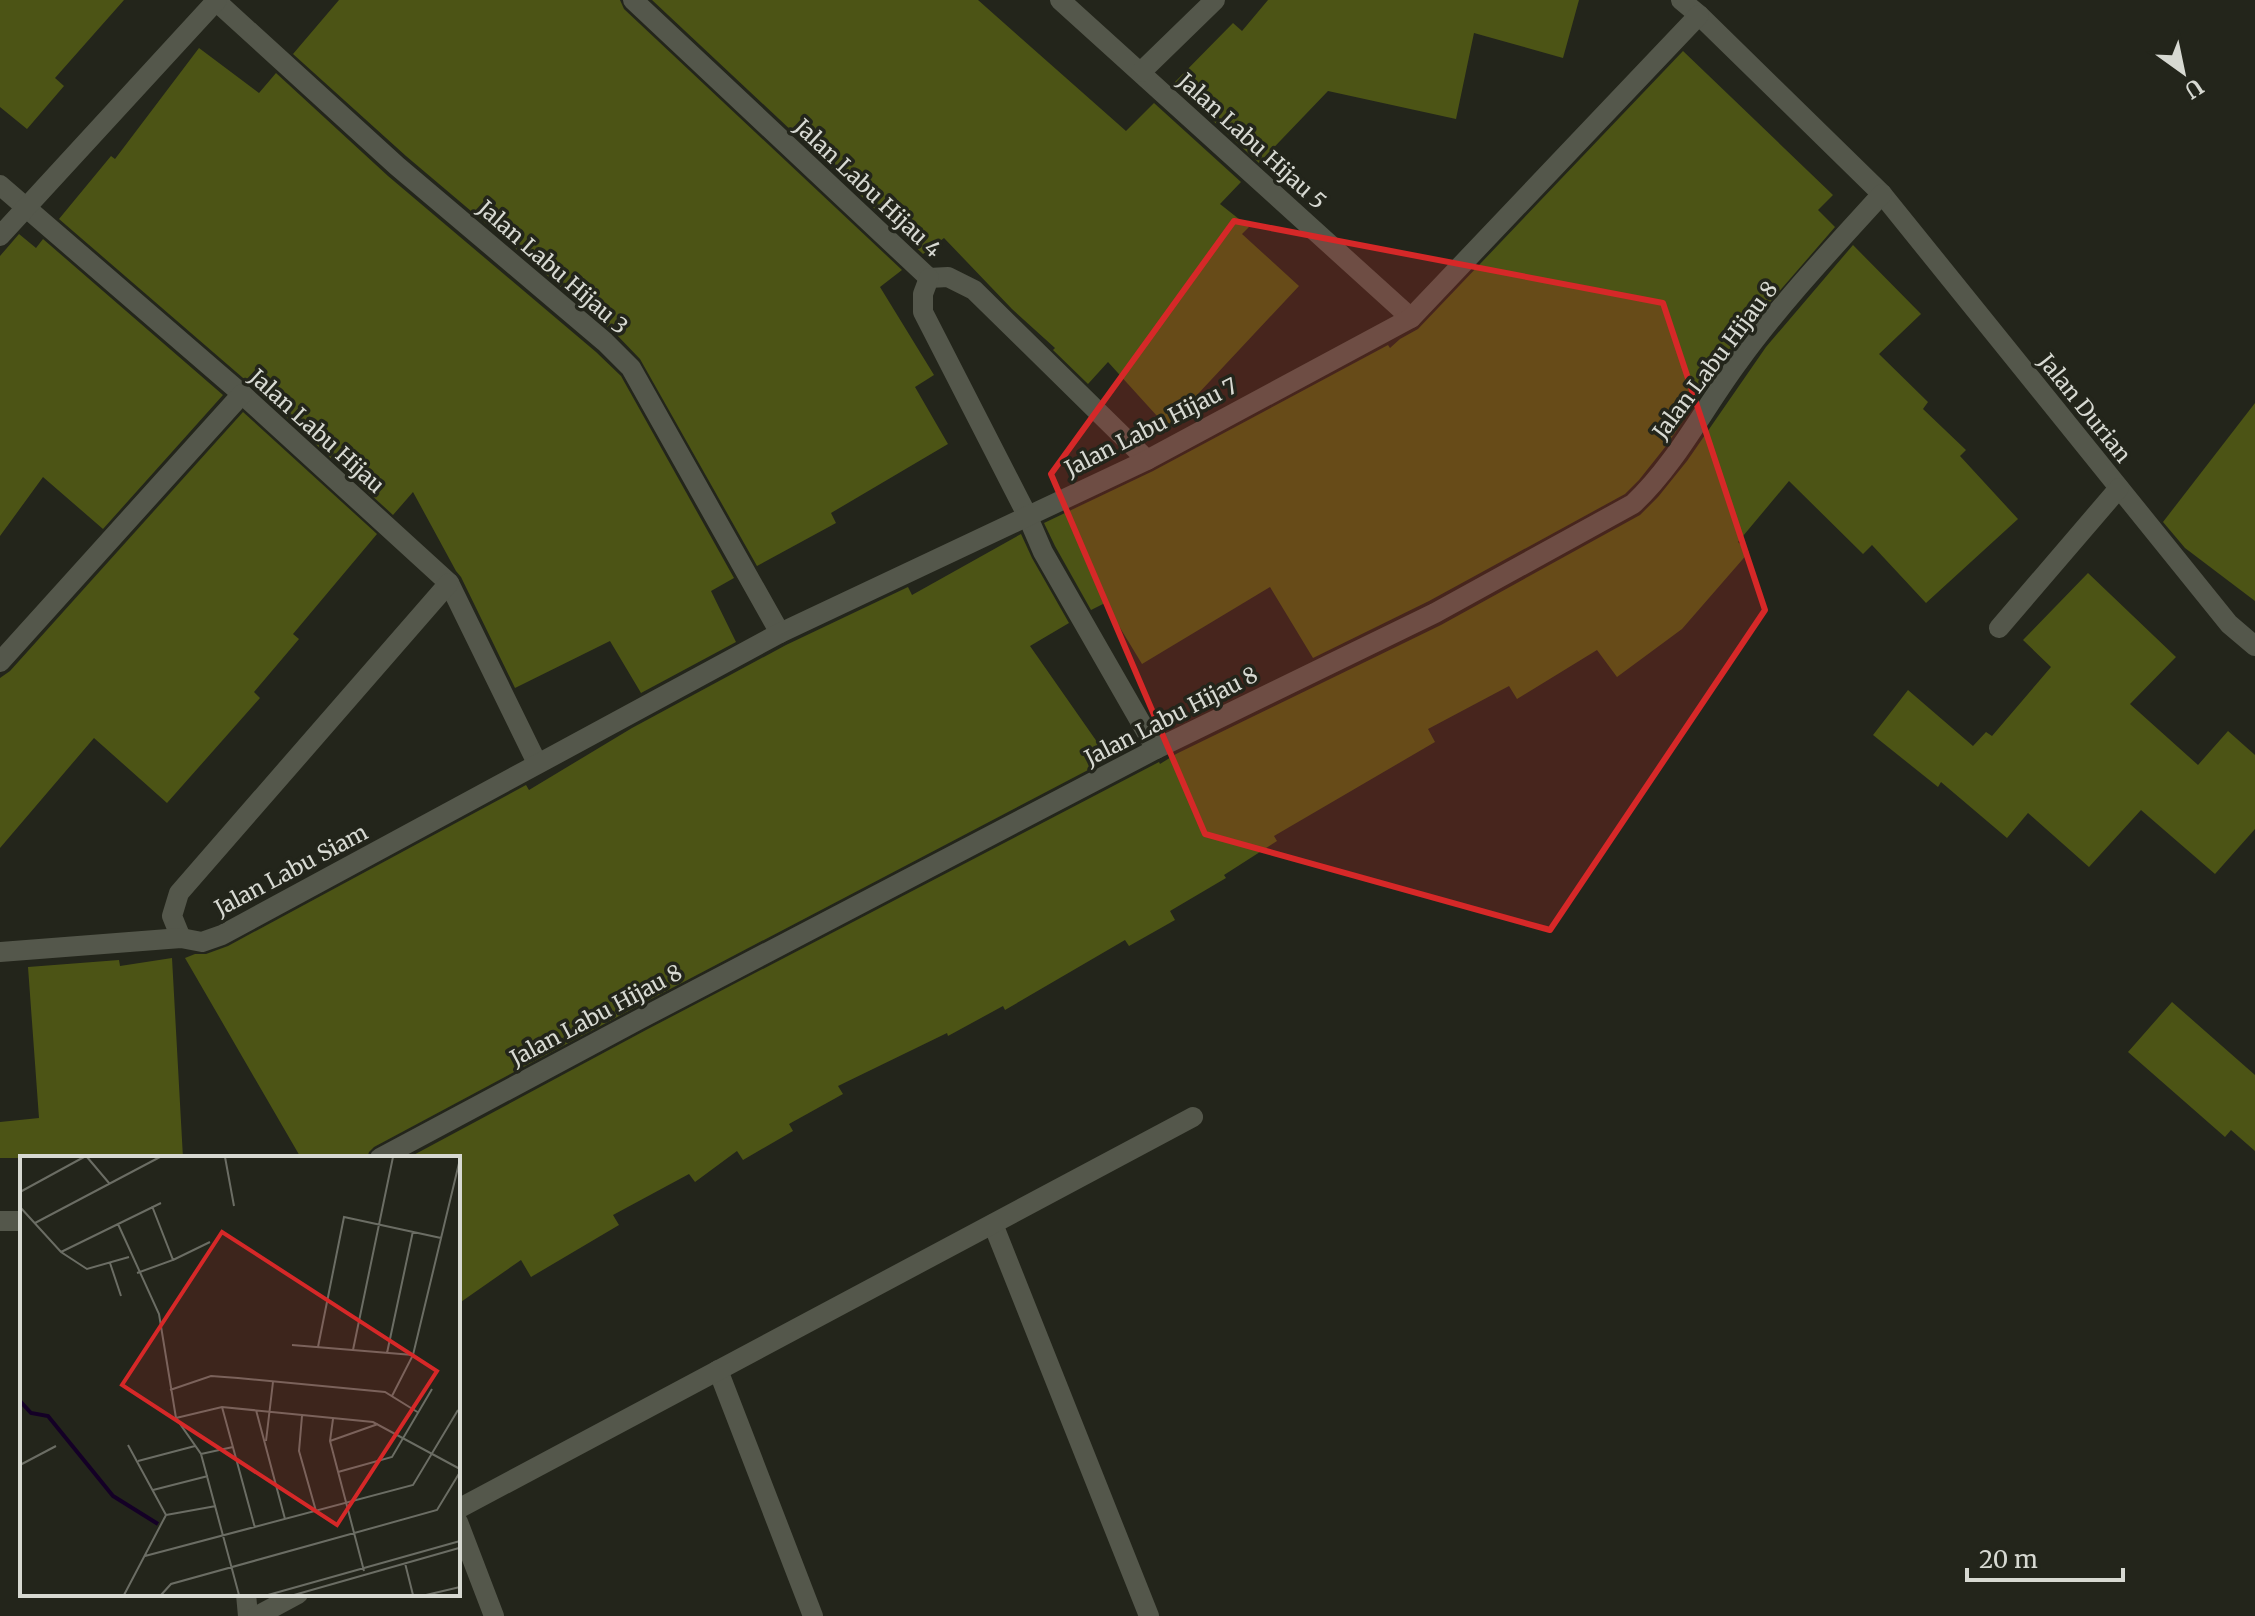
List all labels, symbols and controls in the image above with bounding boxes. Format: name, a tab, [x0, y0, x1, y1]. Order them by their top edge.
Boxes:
north arrow	[2143, 32, 2223, 112]
street label: Jalan Labu Hijau 5	[1171, 66, 1332, 215]
text: U	[2179, 73, 2208, 105]
street label: Jalan Labu Hijau 4	[788, 112, 948, 264]
street label: Jalan Labu Hijau 3	[471, 193, 634, 340]
street label: Jalan Labu Hijau 8	[1646, 275, 1784, 445]
street label: Jalan Durian	[2032, 347, 2138, 468]
street label: Jalan Labu Hijau	[243, 362, 390, 499]
street label: Jalan Labu Hijau 7	[1059, 371, 1242, 483]
street label: Jalan Labu Hijau 8	[1079, 660, 1262, 772]
street label: Jalan Labu Siam	[209, 818, 373, 923]
street label: Jalan Labu Hijau 8	[504, 958, 687, 1073]
inset map	[20, 1156, 460, 1596]
scale bar	[1967, 1532, 2123, 1582]
text: 20 m	[1979, 1544, 2038, 1575]

